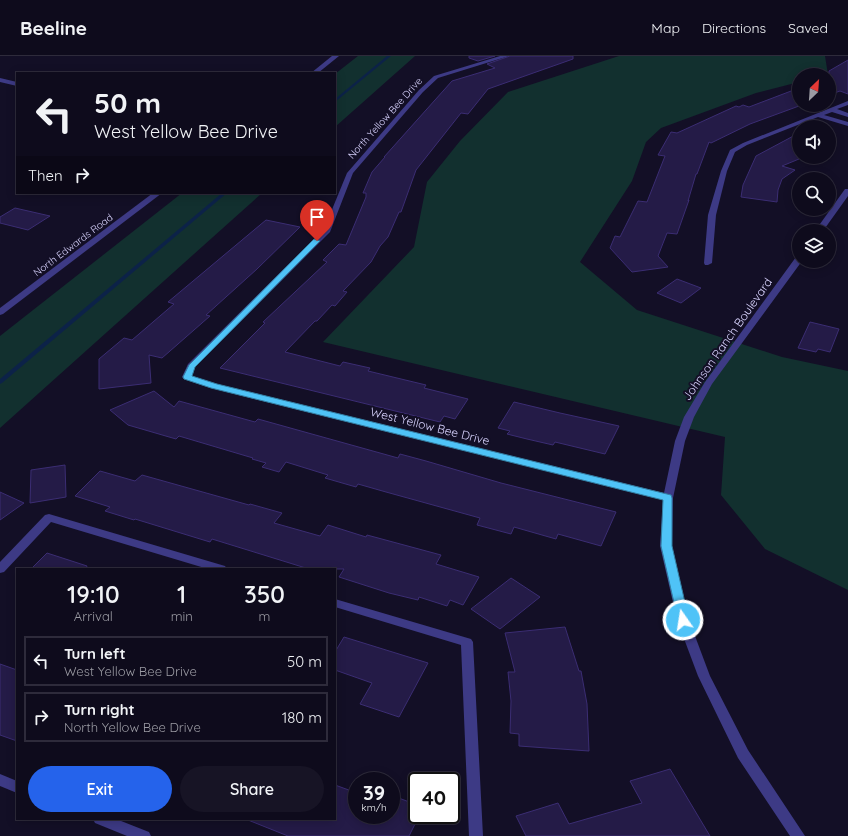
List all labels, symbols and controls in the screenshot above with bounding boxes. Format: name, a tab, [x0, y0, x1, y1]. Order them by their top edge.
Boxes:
text: Beeline	[20, 16, 87, 40]
text: Map	[651, 19, 680, 37]
text: Directions	[702, 19, 766, 37]
text: Saved	[788, 19, 828, 37]
north arrow	[792, 68, 836, 112]
map controls	[792, 68, 836, 268]
street label: North Yellow Bee Drive	[345, 74, 425, 161]
text: 50 m	[94, 85, 161, 120]
icon: left	[28, 88, 80, 140]
text: West Yellow Bee Drive	[94, 120, 278, 143]
button: sound	[792, 120, 836, 164]
icon: right	[71, 164, 93, 186]
text: Then	[28, 166, 63, 185]
button: search	[792, 172, 836, 216]
pin	[300, 200, 334, 241]
icon: arrive	[306, 206, 328, 228]
street label: North Edwards Road	[31, 211, 115, 279]
button: layers	[792, 224, 836, 268]
street label: Johnson Ranch Boulevard	[679, 275, 775, 403]
street label: West Yellow Bee Drive	[369, 404, 492, 448]
text: 19:10	[67, 579, 120, 609]
text: 1	[177, 579, 186, 609]
text: 350	[244, 579, 285, 609]
position arrow	[662, 599, 704, 641]
text: Arrival	[74, 608, 113, 624]
text: min	[171, 608, 193, 624]
text: m	[258, 608, 270, 624]
text: Turn left	[64, 644, 126, 663]
icon: left	[30, 650, 52, 672]
text: 50 m	[287, 652, 322, 671]
text: West Yellow Bee Drive	[64, 663, 197, 679]
text: Turn right	[64, 700, 135, 719]
icon: right	[30, 706, 52, 728]
text: 180 m	[282, 708, 322, 727]
text: North Yellow Bee Drive	[64, 719, 201, 735]
button: Exit	[28, 766, 172, 812]
button: Share	[180, 766, 324, 812]
speed limit sign: 40	[408, 772, 460, 824]
text: 39	[363, 780, 385, 805]
text: km/h	[361, 801, 387, 814]

